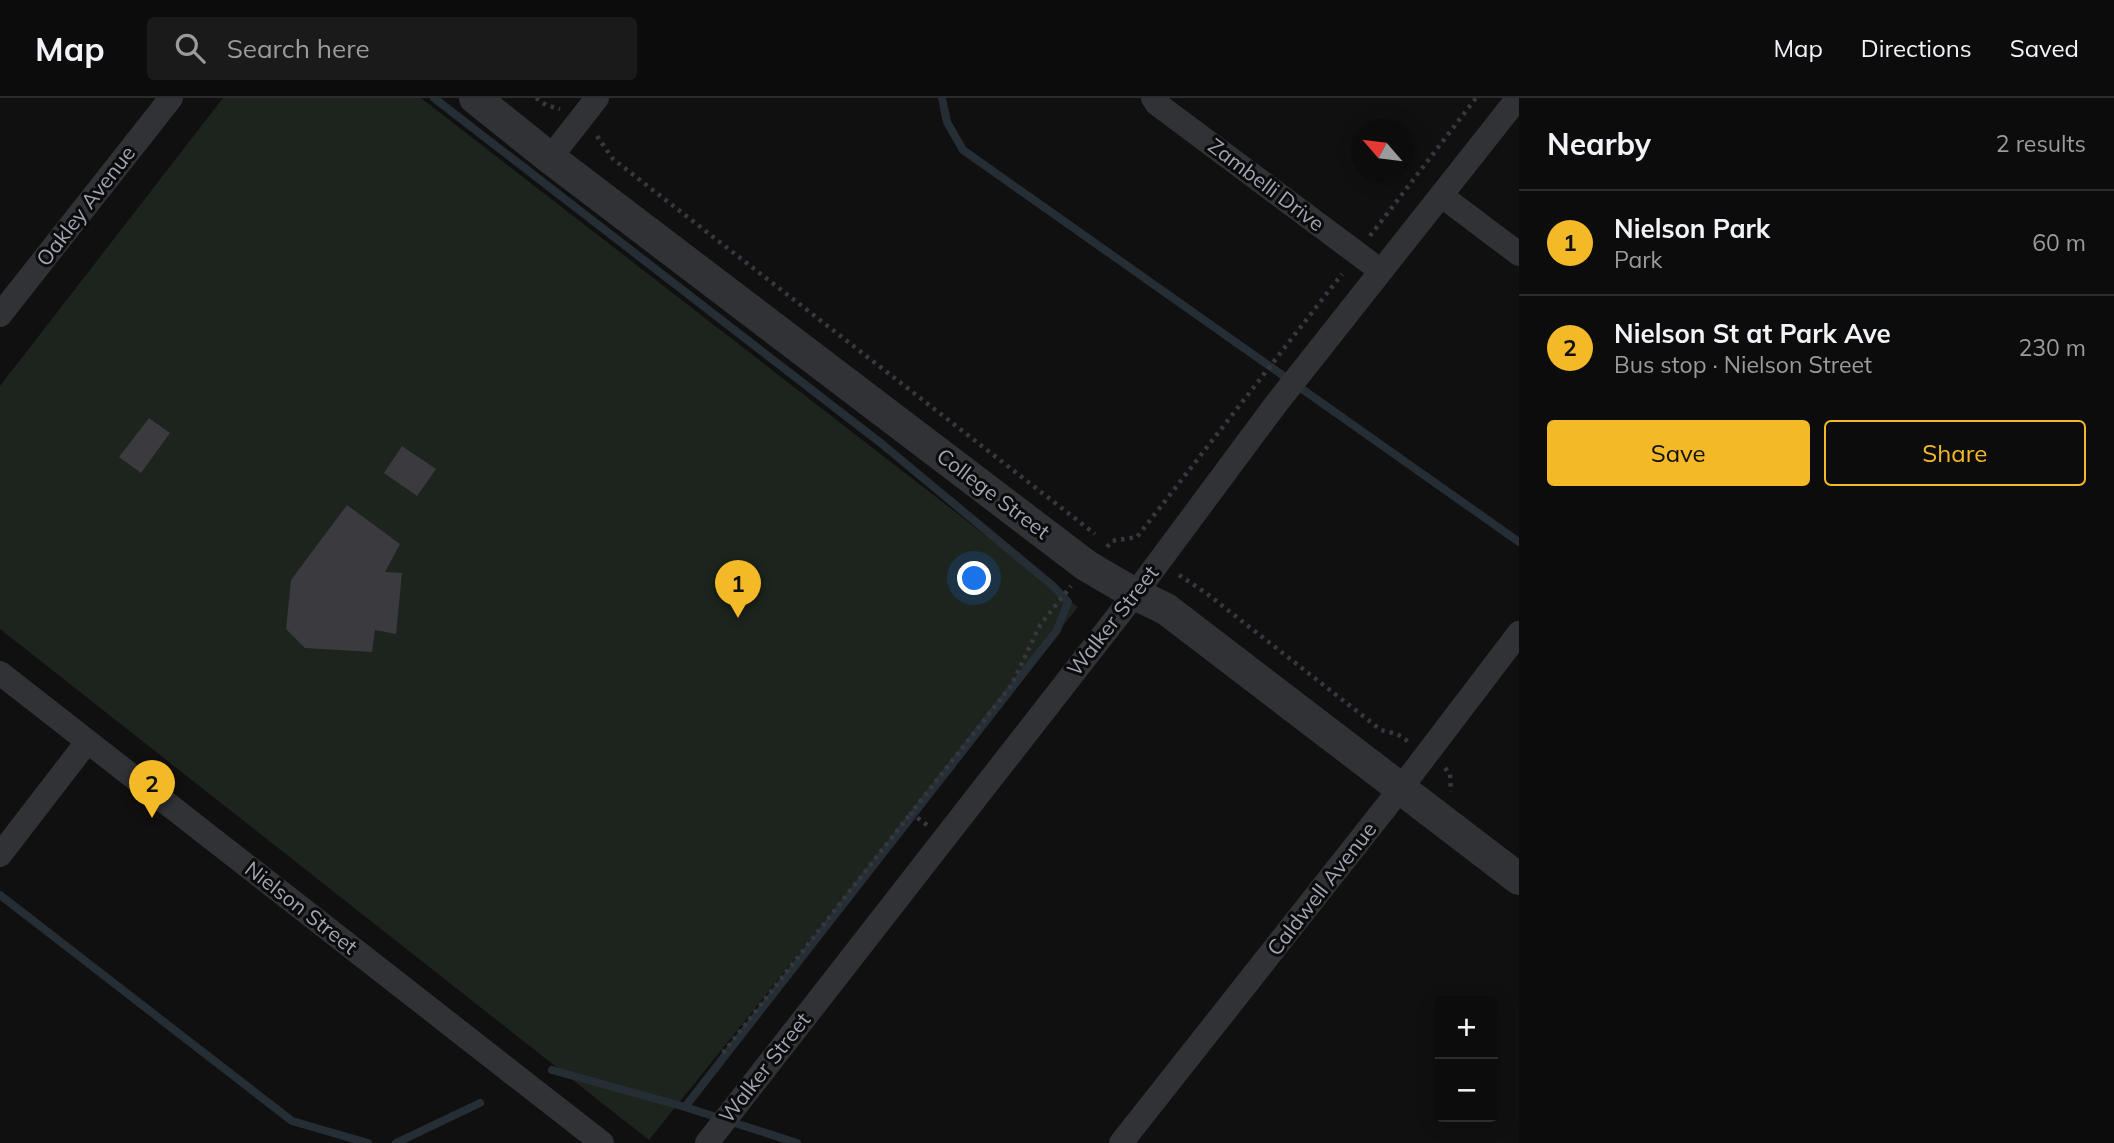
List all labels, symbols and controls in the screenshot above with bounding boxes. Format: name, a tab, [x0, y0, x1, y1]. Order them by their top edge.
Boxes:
search box	[147, 17, 637, 80]
text: Map	[35, 28, 105, 69]
icon: search	[171, 29, 209, 67]
text: Search here	[227, 32, 370, 65]
text: Map	[1773, 33, 1823, 63]
text: Directions	[1861, 33, 1972, 63]
text: Saved	[2010, 33, 2079, 63]
north arrow	[1351, 119, 1414, 182]
text: Nearby	[1547, 125, 1651, 163]
text: 2 results	[1996, 129, 2086, 158]
street label: Zambelli Drive	[1203, 132, 1330, 236]
street label: Oakley Avenue	[30, 140, 140, 271]
text: Nielson Park	[1614, 212, 1770, 245]
text: 1	[1563, 228, 1577, 257]
text: 60 m	[2032, 228, 2086, 257]
text: Park	[1614, 245, 1662, 274]
text: Nielson St at Park Ave	[1614, 317, 1891, 350]
text: 2	[1563, 333, 1577, 362]
text: 230 m	[2018, 333, 2086, 362]
text: Bus stop · Nielson Street	[1614, 350, 1872, 379]
button: Save	[1547, 420, 1810, 486]
button: Share	[1824, 420, 2086, 486]
street label: College Street	[932, 442, 1055, 544]
pin: 1	[715, 560, 761, 618]
street label: Walker Street	[1061, 560, 1163, 681]
your location	[957, 561, 991, 595]
pin: 2	[129, 760, 175, 818]
street label: Caldwell Avenue	[1261, 816, 1381, 960]
street label: Nielson Street	[240, 855, 363, 959]
map controls	[1435, 996, 1498, 1122]
button: +	[1435, 996, 1498, 1059]
street label: Walker Street	[713, 1007, 815, 1128]
button: −	[1435, 1059, 1498, 1122]

